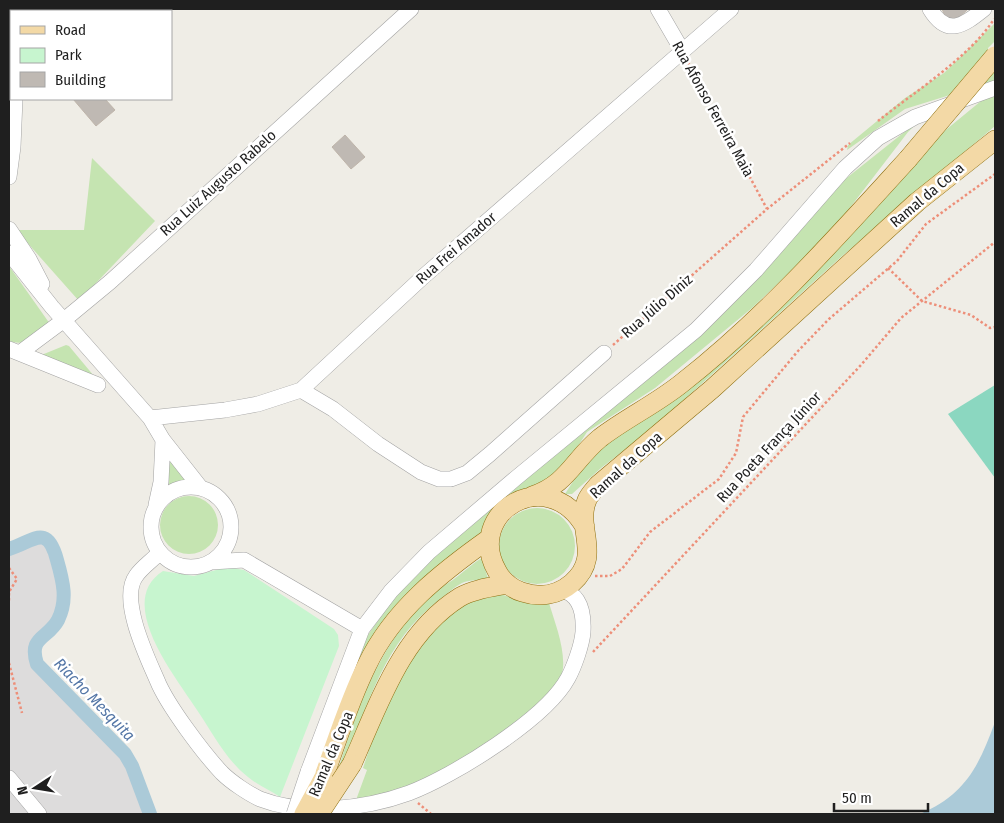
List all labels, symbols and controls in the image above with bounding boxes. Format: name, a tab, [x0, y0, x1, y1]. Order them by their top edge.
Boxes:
legend	[10, 10, 172, 100]
text: Road	[55, 21, 86, 39]
street label: Rua Afonso Ferreira Maia	[668, 38, 758, 180]
text: Park	[55, 46, 82, 64]
text: Building	[55, 71, 106, 89]
street label: Rua Luiz Augusto Rabelo	[156, 126, 280, 240]
street label: Ramal da Copa	[886, 159, 968, 231]
street label: Rua Frei Amador	[412, 208, 500, 288]
street label: Rua Júlio Diniz	[618, 270, 696, 342]
street label: Rua Poeta França Júnior	[713, 387, 826, 506]
street label: Ramal da Copa	[586, 428, 666, 502]
water label: Riacho Mesquita	[50, 654, 139, 745]
street label: Ramal da Copa	[305, 709, 357, 799]
north arrow	[10, 763, 60, 813]
scale bar	[834, 780, 928, 812]
text: N	[14, 785, 32, 796]
text: 50 m	[842, 789, 872, 807]

